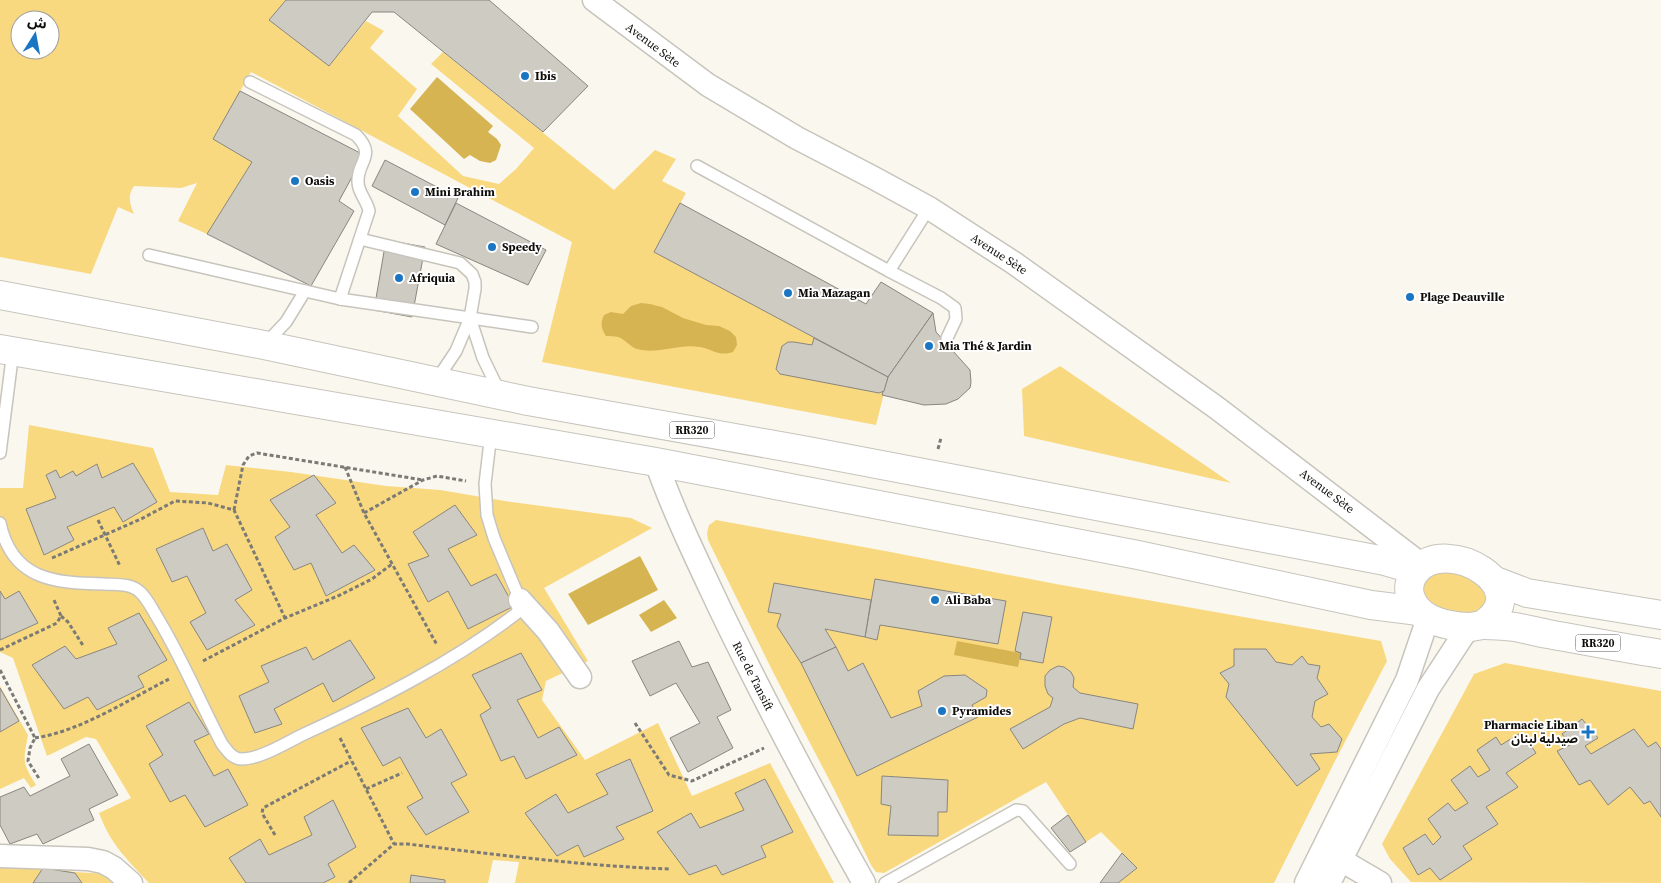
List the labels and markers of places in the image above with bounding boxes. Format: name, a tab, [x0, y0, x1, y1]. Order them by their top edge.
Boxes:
place label: Ibis	[535, 68, 557, 84]
marker: Ibis	[519, 70, 531, 82]
place label: Oasis	[305, 173, 335, 189]
marker: Oasis	[289, 175, 301, 187]
place label: Mini Brahim	[425, 184, 495, 200]
marker: Mini Brahim	[409, 186, 421, 198]
place label: Speedy	[502, 239, 542, 255]
marker: Speedy	[486, 241, 498, 253]
place label: Afriquia	[409, 270, 456, 286]
marker: Afriquia	[393, 272, 405, 284]
place label: Mia Mazagan	[798, 285, 871, 301]
marker: Mia Mazagan	[782, 287, 794, 299]
place label: Plage Deauville	[1420, 289, 1505, 305]
marker: Plage Deauville	[1404, 291, 1416, 303]
place label: Mia Thé & Jardin	[939, 338, 1032, 354]
marker: Mia Thé & Jardin	[923, 340, 935, 352]
place label: Ali Baba	[945, 592, 992, 608]
marker: Ali Baba	[929, 594, 941, 606]
place label: Pyramides	[952, 703, 1012, 719]
marker: Pyramides	[936, 705, 948, 717]
place label: Pharmacie Liban صيدلية لبنان	[1484, 717, 1579, 747]
marker: Pharmacie Liban صيدلية لبنان	[1582, 726, 1594, 738]

